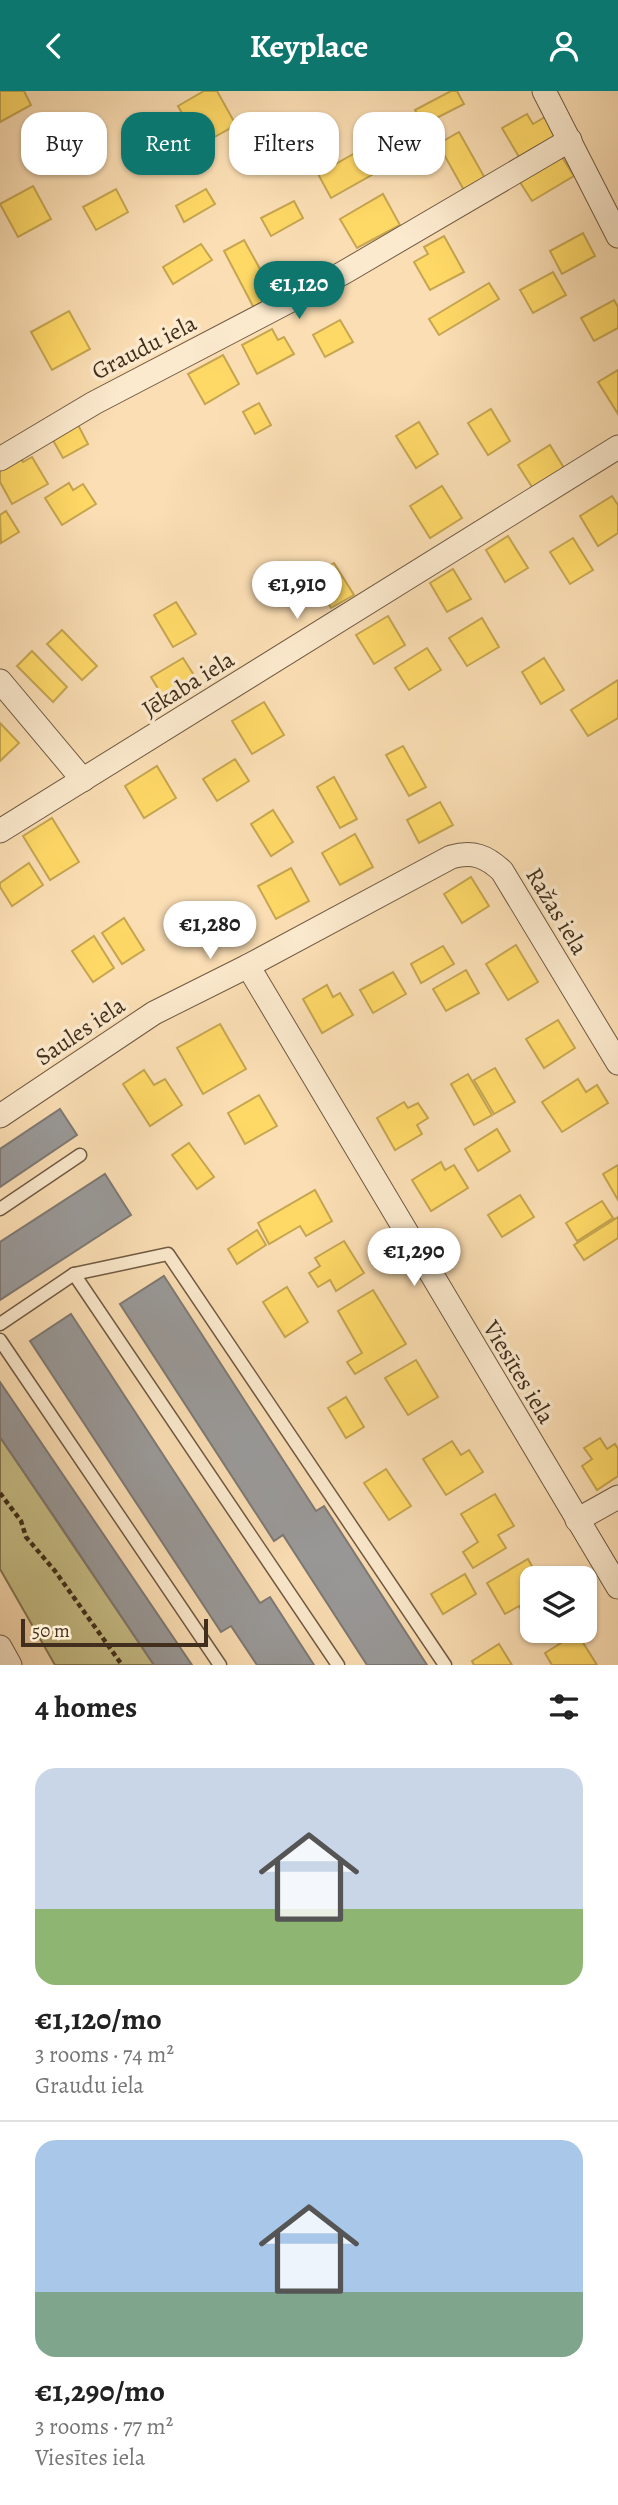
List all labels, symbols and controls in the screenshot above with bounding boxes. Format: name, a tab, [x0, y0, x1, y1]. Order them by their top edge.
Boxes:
text: Keyplace	[250, 24, 368, 68]
icon: back	[35, 27, 73, 65]
icon: person	[545, 27, 583, 65]
chip: Buy	[21, 112, 107, 175]
chip: Rent	[121, 112, 215, 175]
chip: Filters	[229, 112, 339, 175]
chip: New	[353, 112, 445, 175]
pin: €1,120	[242, 261, 356, 321]
text: €1,120	[270, 268, 328, 299]
street label: Graudu iela	[86, 307, 203, 387]
pin: €1,910	[240, 561, 354, 621]
text: €1,910	[268, 568, 326, 599]
street label: Jēkaba iela	[136, 643, 241, 725]
street label: Ražas iela	[518, 861, 596, 961]
pin: €1,280	[153, 901, 267, 961]
text: €1,280	[179, 908, 241, 939]
street label: Saules iela	[29, 989, 132, 1073]
pin: €1,290	[357, 1229, 471, 1288]
text: €1,290	[384, 1235, 444, 1266]
street label: Viesītes iela	[475, 1314, 563, 1430]
map controls	[520, 1566, 597, 1643]
button: layers	[520, 1566, 597, 1643]
scale bar	[21, 1616, 208, 1648]
text: 50 m	[32, 1618, 70, 1644]
text: 4 homes	[35, 1687, 137, 1727]
icon: filters	[545, 1688, 583, 1726]
icon: home	[246, 1814, 372, 1940]
text: €1,120/mo	[35, 1999, 162, 2039]
text: 3 rooms · 74 m²	[35, 2039, 174, 2070]
text: Graudu iela	[35, 2070, 144, 2101]
icon: home	[246, 2186, 372, 2312]
text: €1,290/mo	[35, 2371, 165, 2411]
text: 3 rooms · 77 m²	[35, 2411, 173, 2442]
text: Viesītes iela	[35, 2442, 145, 2473]

